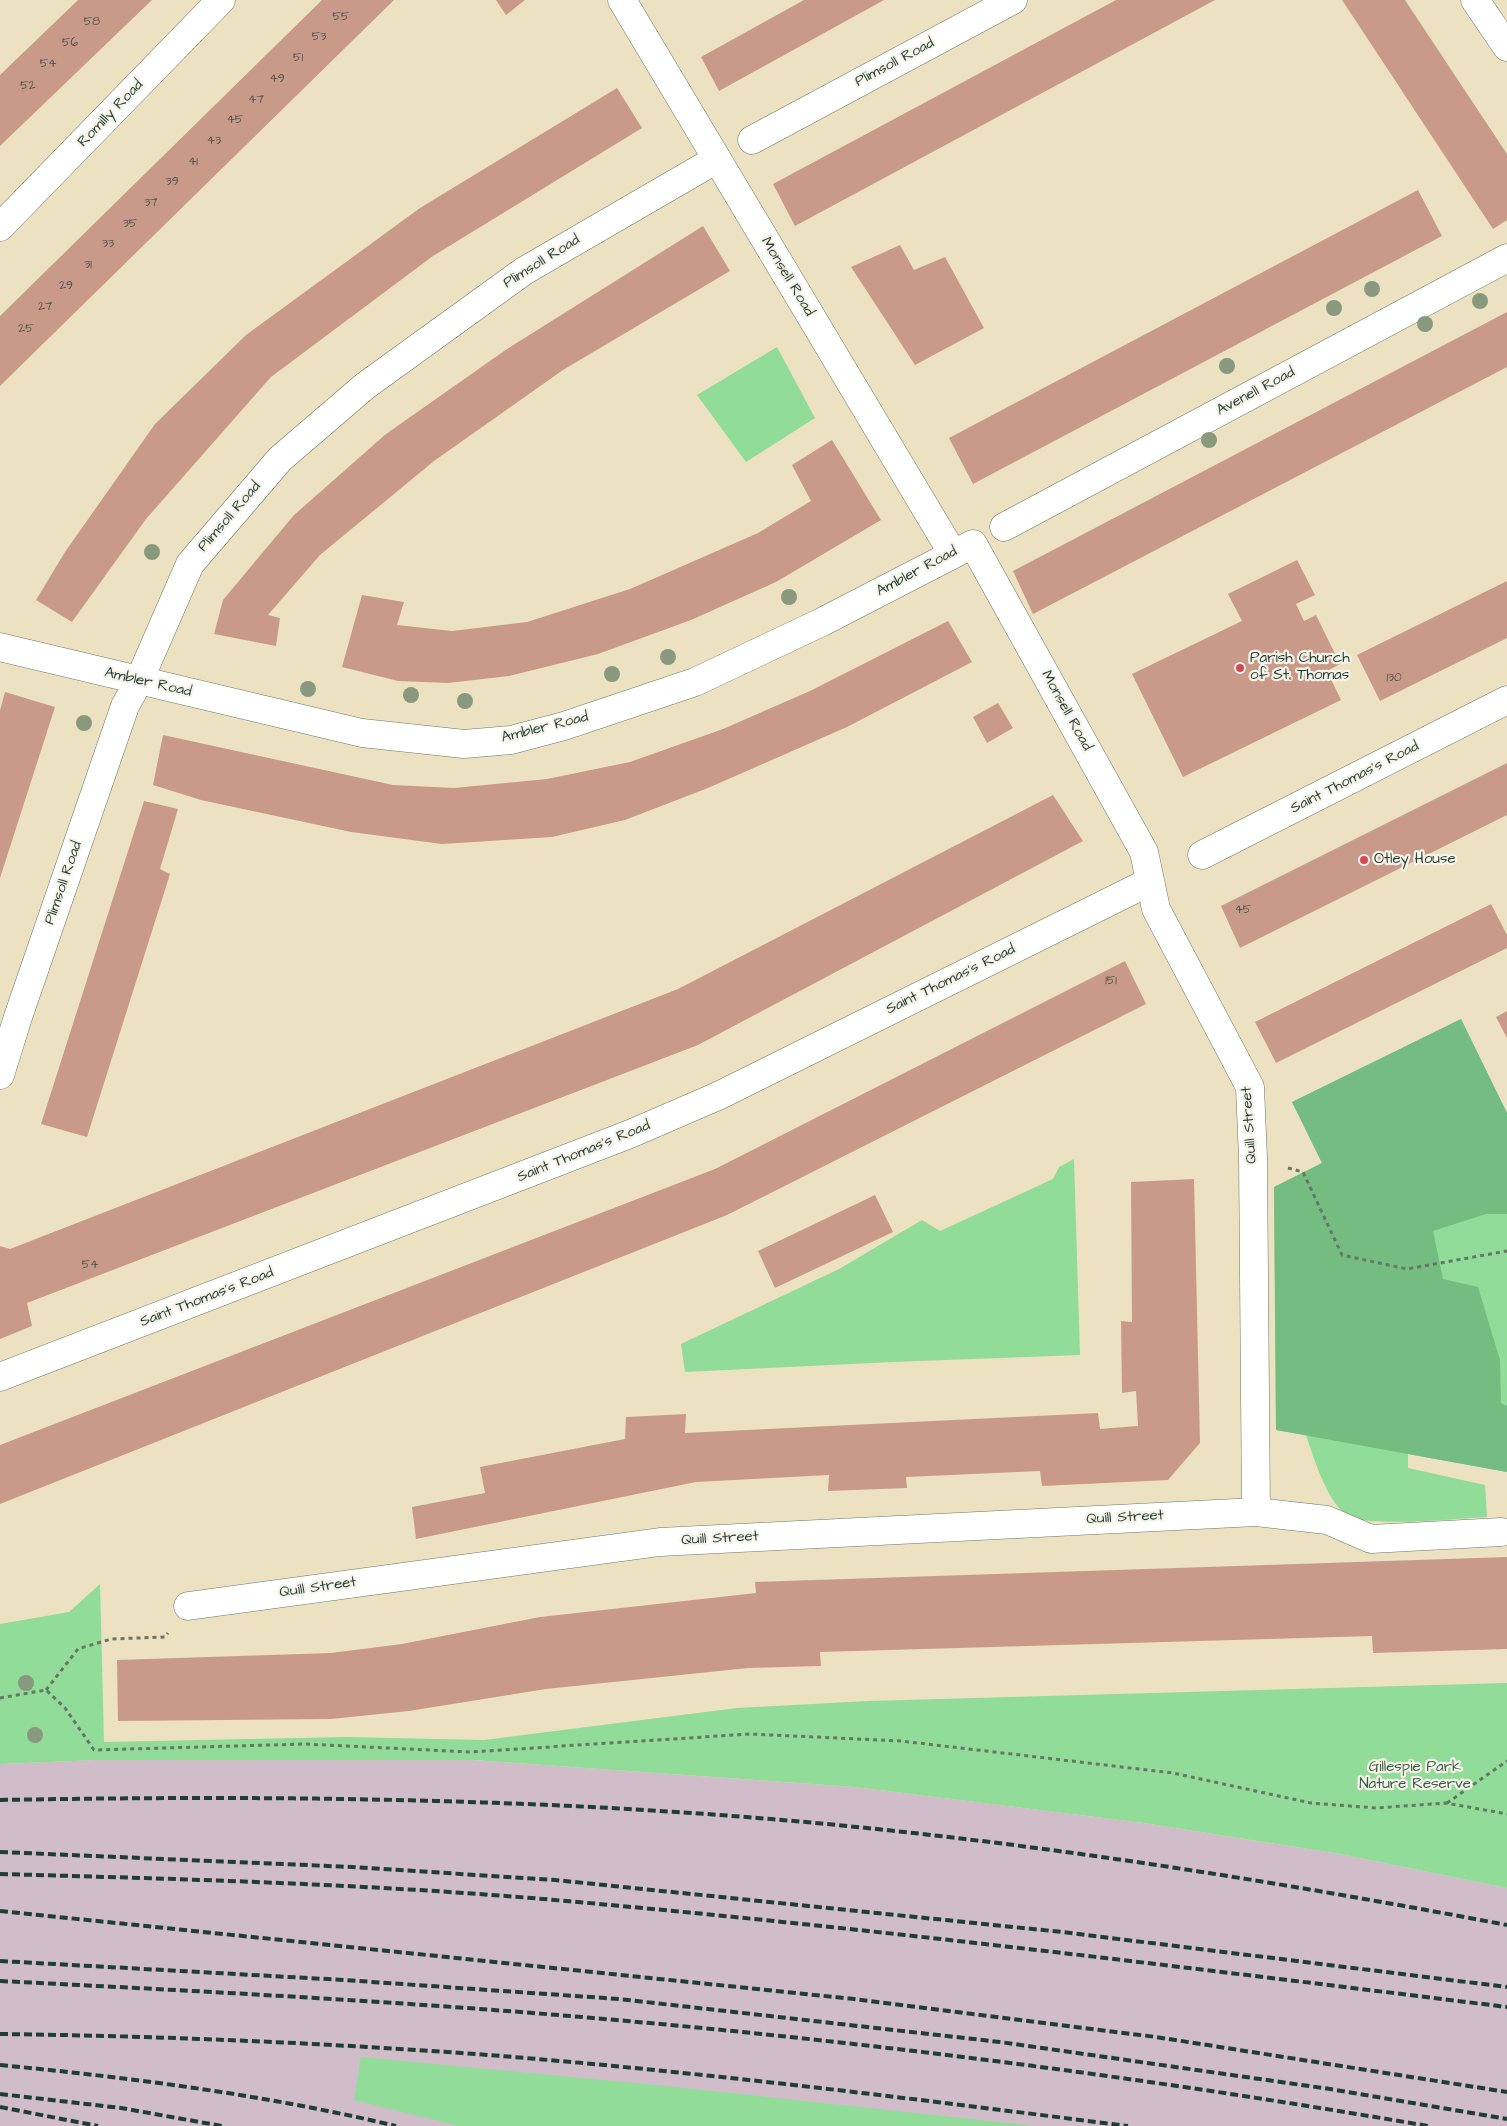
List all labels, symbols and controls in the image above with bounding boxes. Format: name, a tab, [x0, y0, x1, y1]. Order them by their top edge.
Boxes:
house number: 55	[333, 10, 349, 24]
house number: 58	[84, 15, 100, 29]
house number: 53	[312, 30, 326, 44]
street label: Plimsoll Road	[852, 35, 938, 91]
house number: 56	[62, 36, 78, 50]
house number: 51	[293, 51, 303, 65]
house number: 54	[40, 57, 56, 71]
house number: 49	[270, 72, 284, 86]
street label: Romilly Road	[74, 77, 148, 151]
house number: 52	[20, 79, 36, 93]
house number: 47	[248, 93, 264, 107]
house number: 45	[227, 113, 243, 127]
house number: 43	[207, 134, 221, 148]
house number: 41	[188, 155, 198, 169]
house number: 39	[166, 175, 178, 189]
house number: 37	[144, 196, 158, 210]
house number: 35	[123, 217, 137, 231]
street label: Plimsoll Road	[500, 231, 584, 293]
street label: Monsell Road	[756, 234, 818, 320]
house number: 33	[102, 237, 114, 251]
house number: 31	[84, 258, 92, 272]
house number: 29	[59, 279, 73, 293]
house number: 27	[38, 300, 52, 314]
house number: 25	[18, 322, 34, 336]
street label: Avenell Road	[1214, 364, 1298, 420]
street label: Plimsoll Road	[195, 478, 265, 556]
street label: Ambler Road	[874, 543, 960, 601]
place label: Parish Church of St. Thomas	[1250, 650, 1350, 685]
marker: Parish Church of St. Thomas	[1234, 662, 1246, 674]
street label: Ambler Road	[103, 664, 193, 702]
street label: Monsell Road	[1037, 668, 1095, 754]
house number: 130	[1386, 671, 1402, 685]
street label: Ambler Road	[500, 709, 590, 747]
street label: Saint Thomas's Road	[1288, 738, 1422, 818]
street label: Plimsoll Road	[41, 839, 87, 927]
place label: Otley House	[1374, 851, 1456, 869]
marker: Otley House	[1358, 854, 1370, 866]
house number: 45	[1235, 903, 1251, 917]
street label: Saint Thomas's Road	[883, 941, 1019, 1019]
house number: 151	[1105, 974, 1117, 988]
street label: Quill Street	[1238, 1086, 1262, 1164]
street label: Saint Thomas's Road	[515, 1117, 653, 1187]
house number: 54	[82, 1258, 98, 1272]
street label: Saint Thomas's Road	[138, 1264, 276, 1332]
street label: Quill Street	[1086, 1507, 1164, 1529]
street label: Quill Street	[681, 1528, 759, 1550]
street label: Quill Street	[278, 1574, 358, 1602]
park label: Gillespie Park Nature Reserve	[1359, 1759, 1471, 1794]

